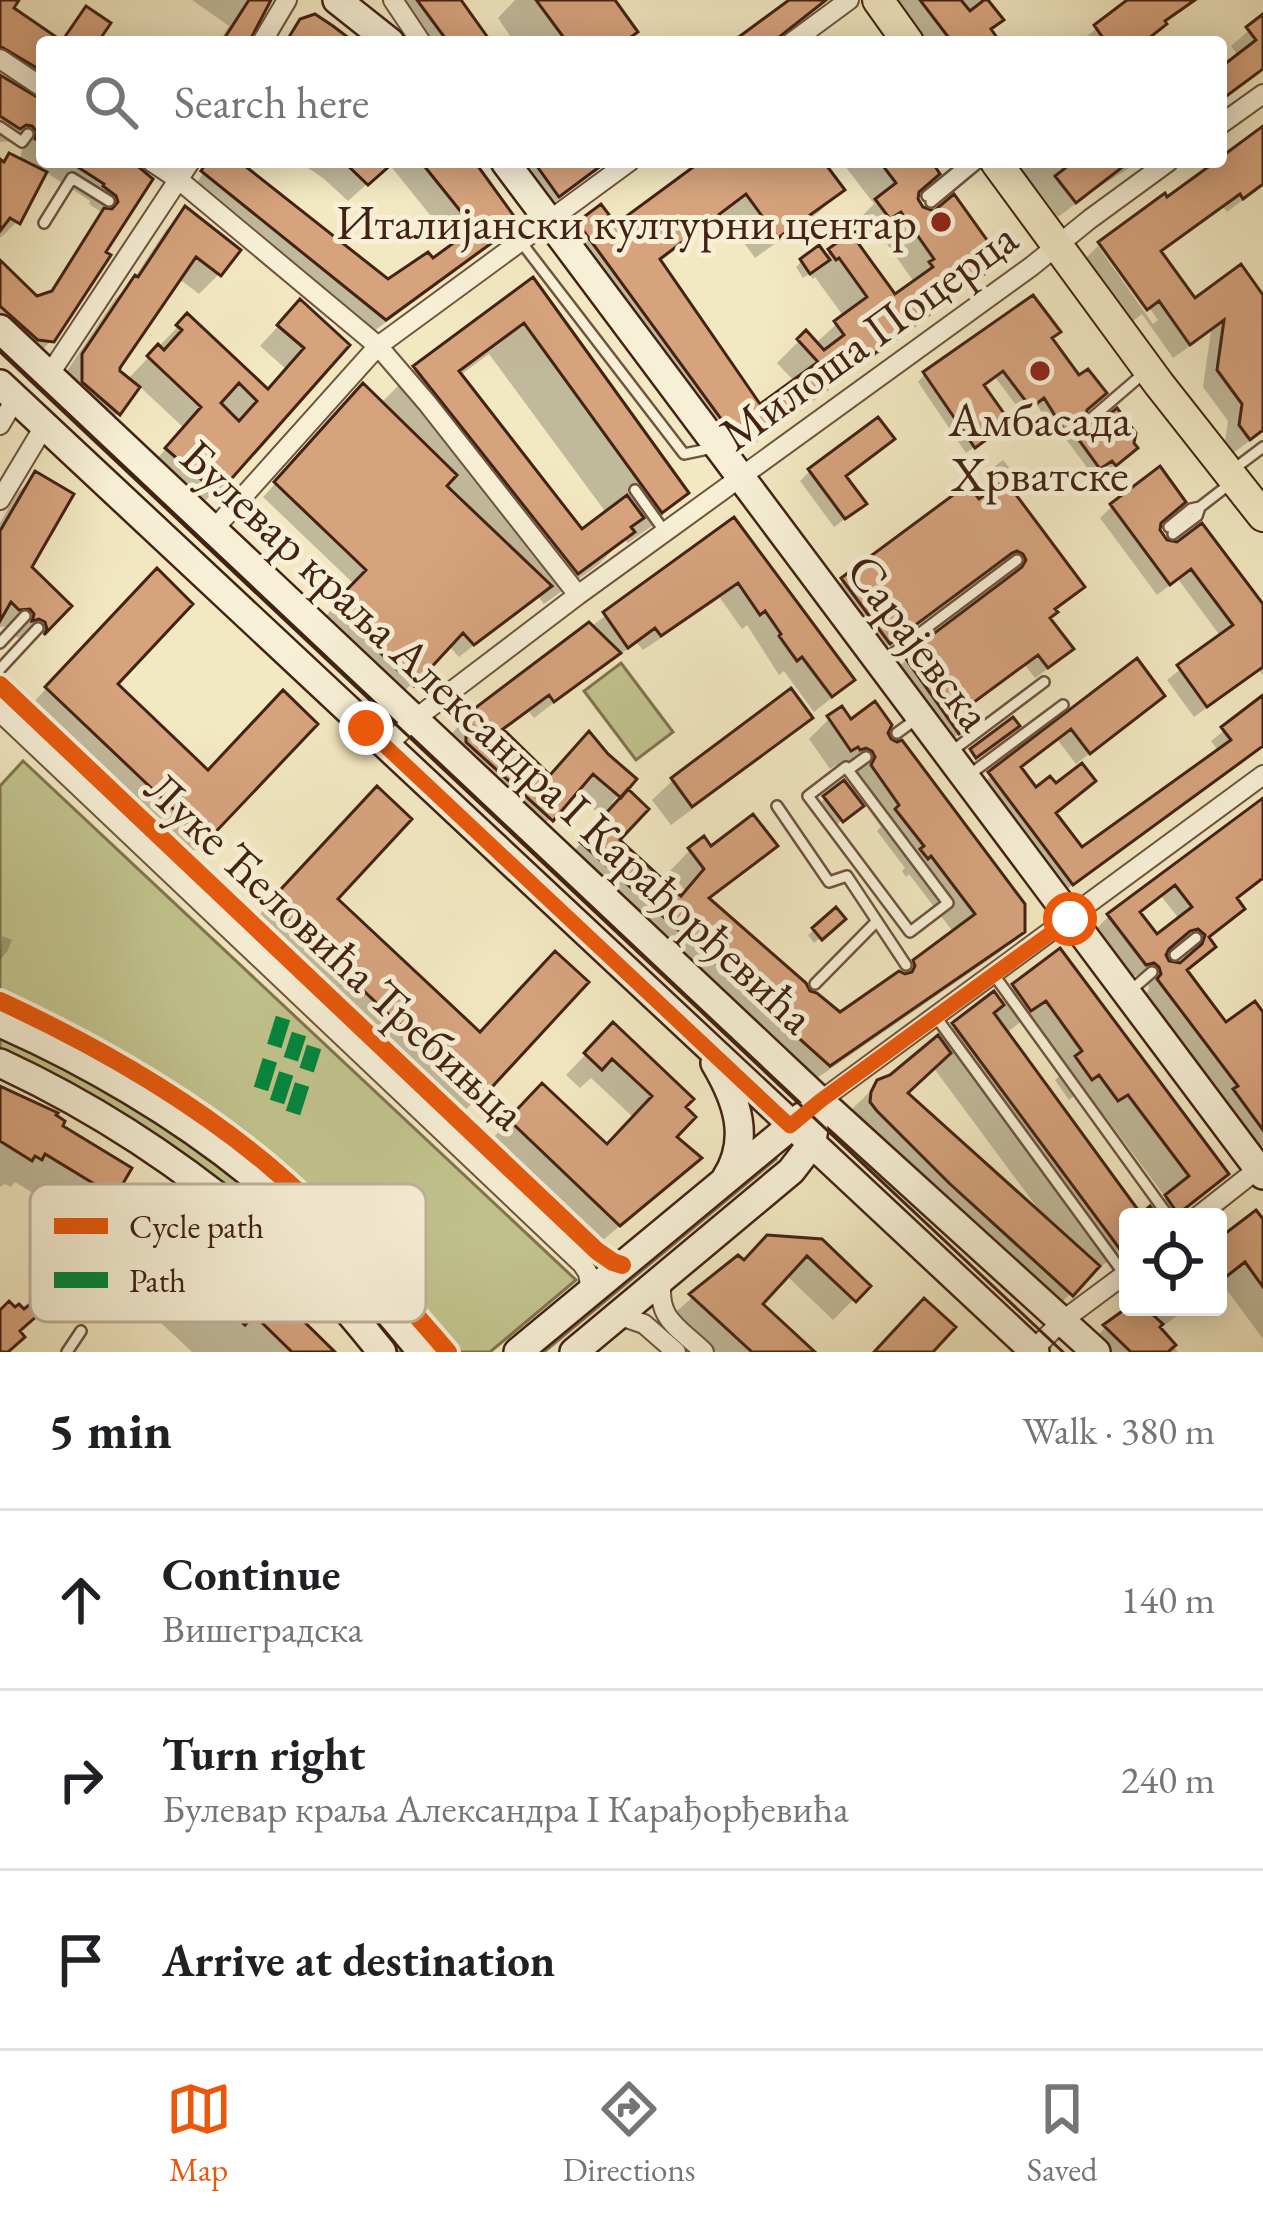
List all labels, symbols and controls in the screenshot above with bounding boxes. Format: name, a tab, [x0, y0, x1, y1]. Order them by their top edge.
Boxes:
search box	[36, 36, 1227, 168]
icon: search	[78, 69, 144, 135]
text: Search here	[174, 73, 369, 131]
place label: Италијански културни центар	[336, 191, 917, 253]
street label: Милоша Поцерца	[707, 206, 1030, 464]
marker: Италијански културни центар	[928, 209, 954, 235]
marker: Амбасада Хрватске	[1027, 358, 1053, 384]
place label: Амбасада Хрватске	[947, 388, 1132, 505]
street label: Булевар краља Александра I Карађорђевића	[168, 425, 829, 1047]
street label: Сарајевска	[833, 541, 1007, 744]
route end	[339, 701, 393, 755]
street label: Луке Ћеловића Требињца	[132, 757, 540, 1143]
route start	[1043, 892, 1097, 946]
legend	[30, 1184, 426, 1322]
text: Cycle path	[129, 1205, 264, 1248]
map controls	[1119, 1208, 1227, 1316]
button: locate	[1119, 1208, 1227, 1316]
text: Path	[129, 1259, 186, 1302]
text: 5 min	[48, 1397, 172, 1463]
text: Walk · 380 m	[1022, 1405, 1215, 1456]
text: Continue	[162, 1545, 340, 1603]
icon: ahead	[48, 1567, 114, 1633]
text: 140 m	[1121, 1574, 1215, 1625]
text: Вишеградска	[162, 1603, 363, 1654]
text: Turn right	[162, 1725, 365, 1783]
icon: right	[48, 1747, 114, 1813]
text: 240 m	[1121, 1754, 1215, 1805]
text: Булевар краља Александра I Карађорђевића	[162, 1783, 849, 1834]
icon: arrive	[48, 1927, 114, 1993]
text: Arrive at destination	[162, 1931, 555, 1989]
tab: Map	[166, 2076, 232, 2191]
tab: Directions	[563, 2076, 696, 2191]
tab: Saved	[1027, 2076, 1097, 2191]

